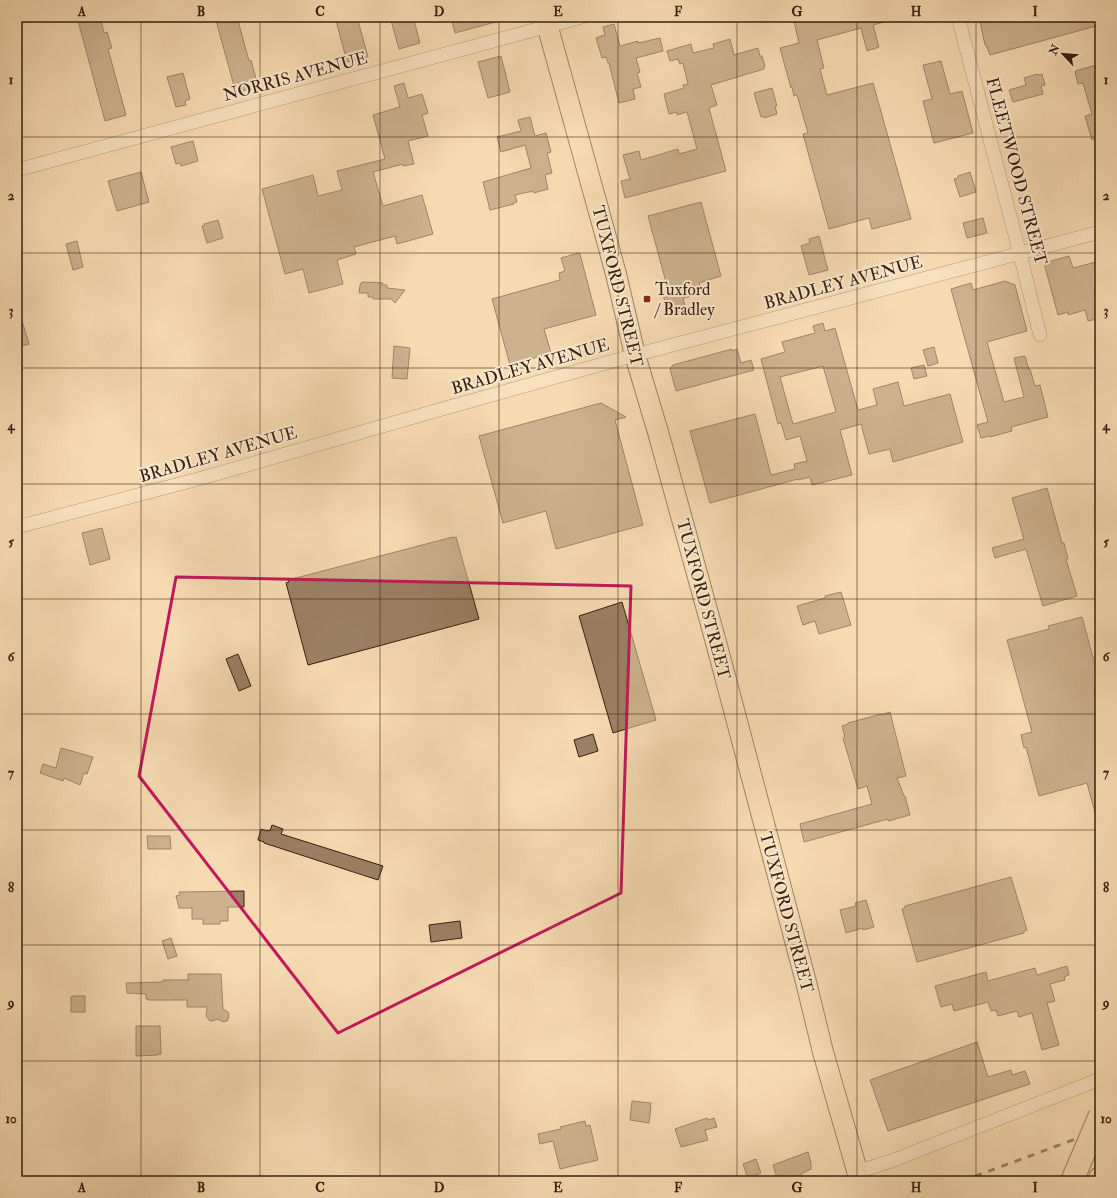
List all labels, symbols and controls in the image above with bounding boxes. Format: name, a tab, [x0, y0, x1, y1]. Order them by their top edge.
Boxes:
text: A	[77, 4, 87, 20]
text: B	[197, 4, 205, 20]
text: C	[315, 4, 325, 20]
text: D	[434, 4, 445, 20]
text: E	[553, 4, 563, 20]
text: F	[674, 4, 683, 20]
text: G	[792, 4, 803, 20]
text: H	[911, 4, 922, 20]
text: I	[1032, 4, 1038, 20]
north arrow	[1043, 34, 1083, 74]
text: N	[1046, 42, 1063, 58]
street label: NORRIS AVENUE	[221, 47, 370, 106]
text: 1	[9, 72, 14, 88]
text: 1	[1104, 72, 1109, 88]
street label: FLEETWOOD STREET	[981, 75, 1052, 268]
text: 2	[8, 188, 15, 204]
text: 2	[1103, 188, 1110, 204]
street label: TUXFORD STREET	[587, 203, 648, 369]
street label: BRADLEY AVENUE	[762, 251, 925, 314]
place label: Tuxford / Bradley	[653, 279, 715, 321]
marker: Tuxford / Bradley	[642, 294, 652, 304]
text: 3	[9, 303, 14, 319]
text: 3	[1104, 303, 1109, 319]
street label: BRADLEY AVENUE	[449, 334, 611, 399]
text: 4	[6, 418, 15, 434]
text: 4	[1101, 418, 1110, 434]
street label: BRADLEY AVENUE	[137, 422, 299, 487]
street label: TUXFORD STREET	[672, 517, 735, 682]
text: 5	[8, 534, 14, 550]
text: 5	[1103, 534, 1109, 550]
text: 6	[8, 649, 16, 665]
text: 6	[1103, 649, 1111, 665]
text: 7	[8, 765, 15, 781]
text: 7	[1103, 765, 1110, 781]
street label: TUXFORD STREET	[755, 830, 818, 995]
text: 8	[8, 880, 14, 896]
text: 8	[1103, 880, 1109, 896]
text: 9	[6, 995, 15, 1011]
text: 9	[1101, 995, 1110, 1011]
text: 10	[5, 1111, 17, 1127]
text: 10	[1100, 1111, 1112, 1127]
text: A	[77, 1180, 87, 1196]
text: B	[197, 1180, 205, 1196]
text: C	[315, 1180, 325, 1196]
text: D	[434, 1180, 445, 1196]
text: E	[553, 1180, 563, 1196]
text: F	[674, 1180, 683, 1196]
text: G	[792, 1180, 803, 1196]
text: H	[911, 1180, 922, 1196]
text: I	[1032, 1180, 1038, 1196]

